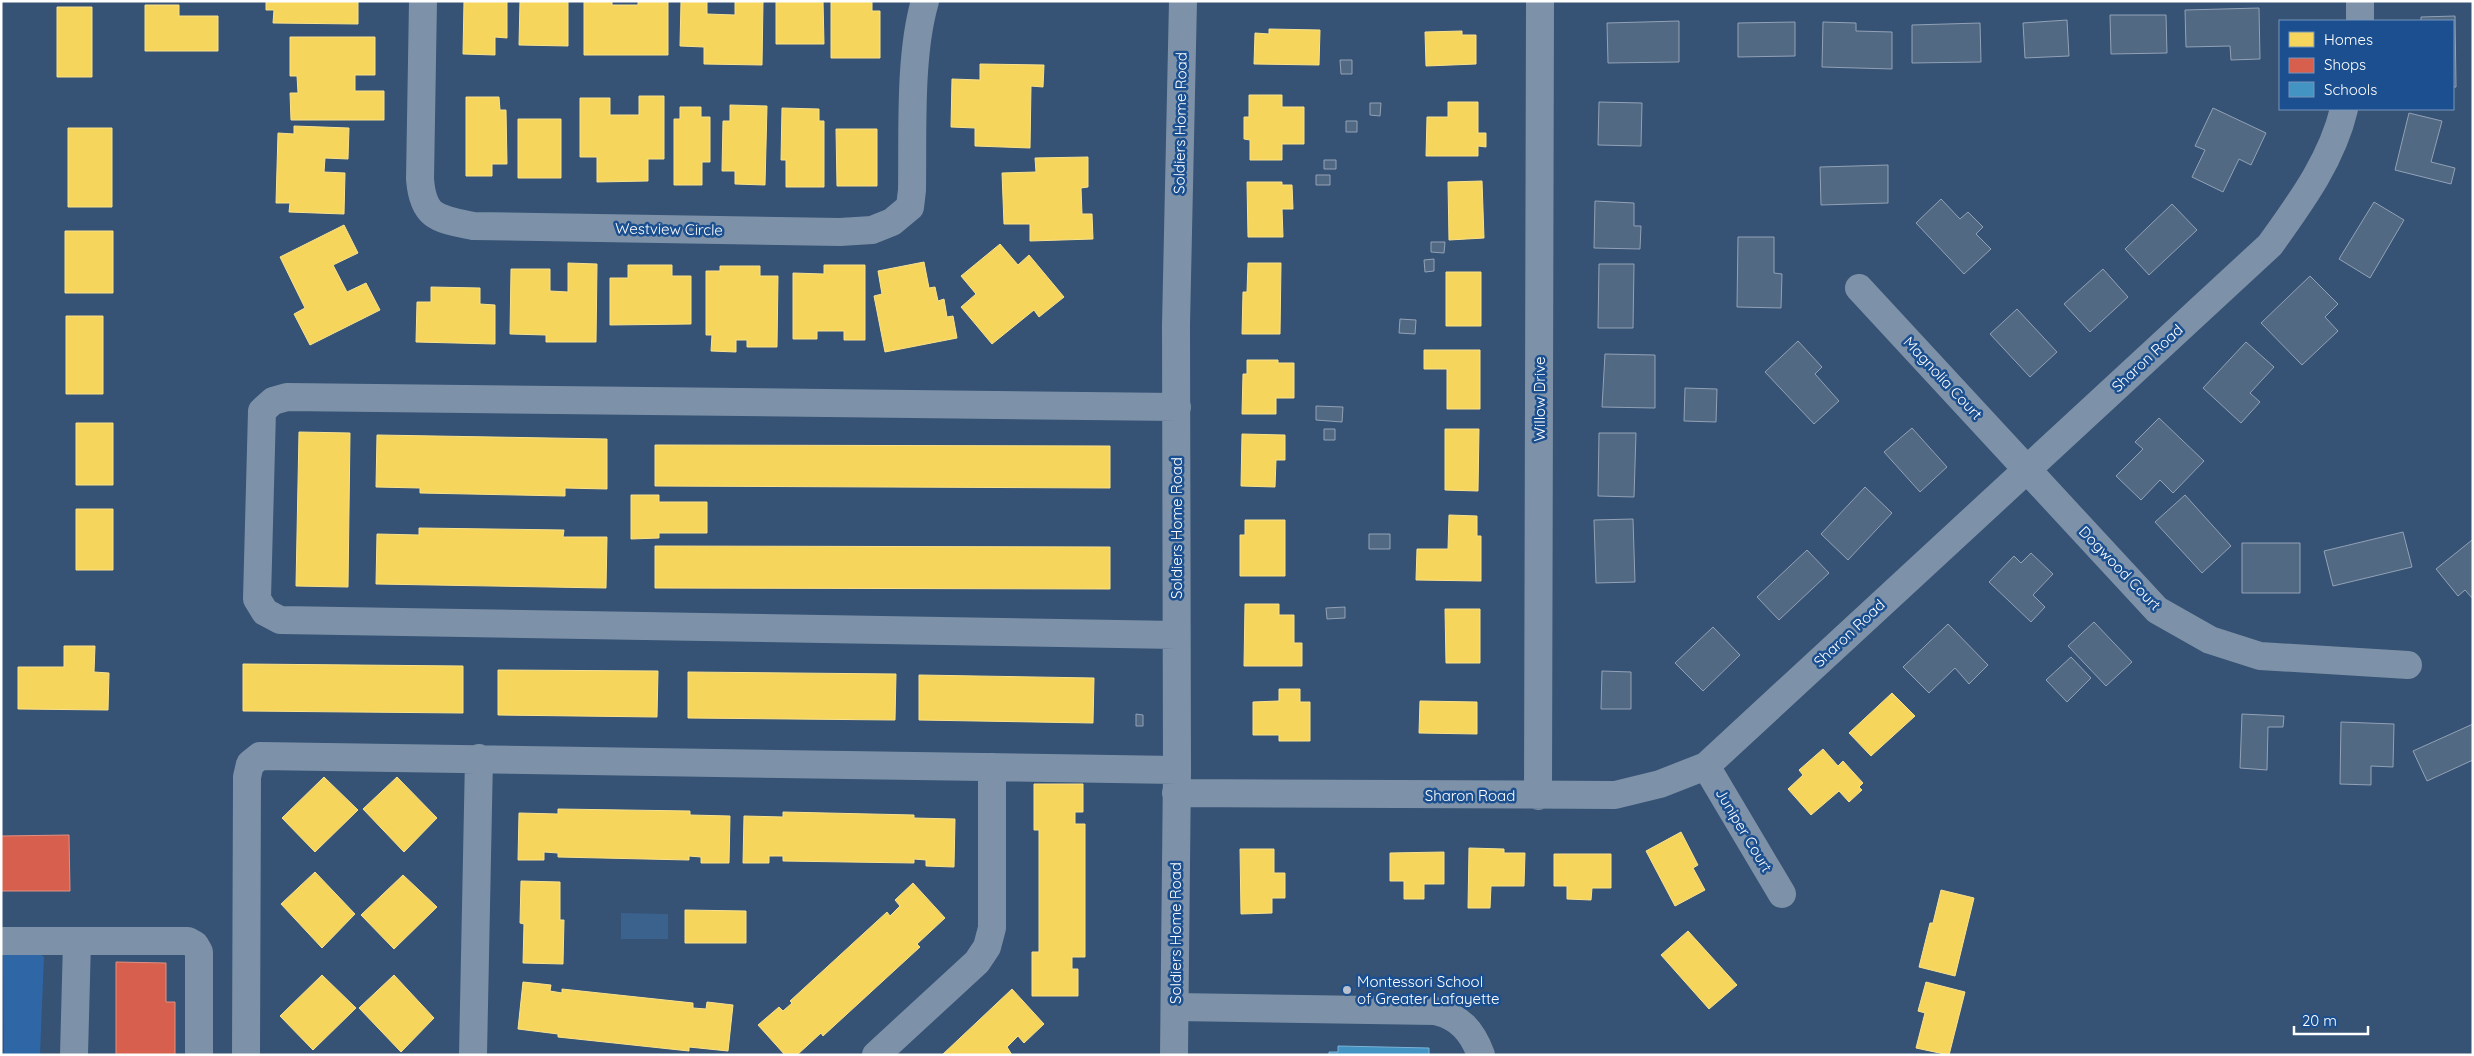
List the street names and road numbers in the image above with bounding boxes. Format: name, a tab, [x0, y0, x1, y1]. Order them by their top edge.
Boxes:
street label: Soldiers Home Road	[1169, 52, 1191, 194]
street label: Westview Circle	[615, 219, 723, 239]
street label: Sharon Road	[2107, 320, 2187, 396]
street label: Magnolia Court	[1900, 333, 1986, 423]
street label: Willow Drive	[1530, 357, 1549, 442]
street label: Soldiers Home Road	[1167, 457, 1186, 599]
street label: Dogwood Court	[2075, 522, 2165, 614]
street label: Sharon Road	[1809, 595, 1889, 671]
street label: Juniper Court	[1711, 785, 1777, 875]
street label: Sharon Road	[1425, 786, 1515, 805]
street label: Soldiers Home Road	[1166, 862, 1185, 1004]

